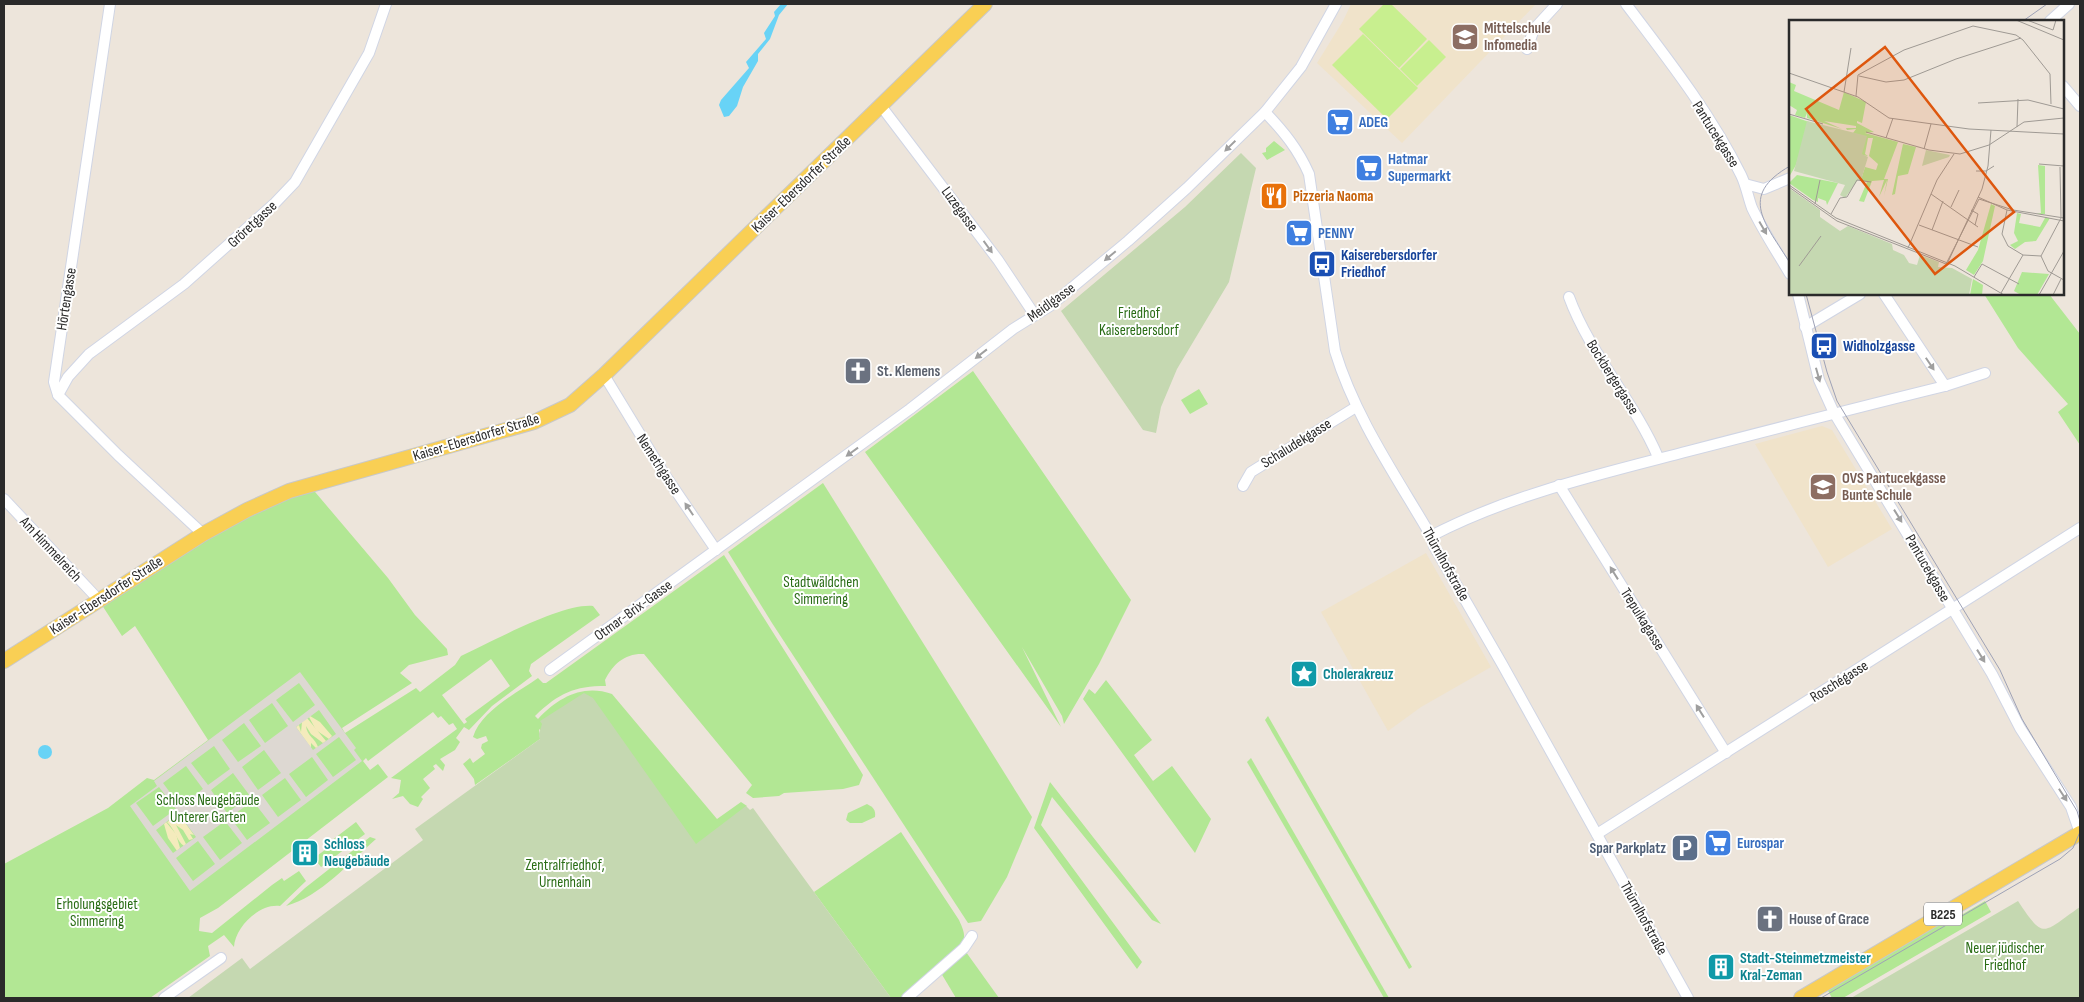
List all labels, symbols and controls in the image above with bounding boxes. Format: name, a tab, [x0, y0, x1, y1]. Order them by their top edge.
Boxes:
place label: Mittelschule Infomedia	[1484, 19, 1551, 55]
inset map	[1789, 20, 2064, 295]
school or university icon: Mittelschule Infomedia	[1450, 22, 1480, 52]
street label: Pantucekgasse	[1688, 97, 1743, 171]
supermarket icon: ADEG	[1325, 107, 1355, 137]
place label: ADEG	[1358, 113, 1388, 132]
street label: Kaiser-Ebersdorfer Straße	[748, 132, 855, 237]
one-way arrow	[1225, 140, 1237, 152]
place label: Hatmar Supermarkt	[1388, 150, 1451, 186]
supermarket icon: Hatmar Supermarkt	[1354, 153, 1384, 183]
restaurant icon: Pizzeria Naoma	[1259, 181, 1289, 211]
street label: Luzegasse	[937, 183, 982, 236]
place label: Pizzeria Naoma	[1293, 187, 1373, 206]
street label: Gröretgasse	[224, 197, 281, 252]
supermarket icon: PENNY	[1284, 218, 1314, 248]
one-way arrow	[1759, 222, 1768, 235]
place label: PENNY	[1318, 224, 1354, 243]
one-way arrow	[983, 240, 993, 254]
place label: Kaiserebersdorfer Friedhof	[1341, 246, 1437, 282]
bus stop icon: Kaiserebersdorfer Friedhof	[1307, 249, 1337, 279]
one-way arrow	[1104, 250, 1117, 261]
street label: Hörtengasse	[52, 266, 81, 332]
street label: Meidlgasse	[1023, 279, 1079, 326]
park label: Friedhof Kaiserebersdorf	[1099, 304, 1180, 340]
bus stop icon: Widholzgasse	[1809, 331, 1839, 361]
street label: Bockbergergasse	[1582, 336, 1643, 418]
place label: Widholzgasse	[1843, 337, 1915, 356]
one-way arrow	[974, 349, 988, 359]
church icon: St. Klemens	[843, 356, 873, 386]
one-way arrow	[1925, 357, 1935, 370]
place label: St. Klemens	[877, 362, 941, 381]
one-way arrow	[1814, 368, 1822, 383]
street label: Kaiser-Ebersdorfer Straße	[411, 409, 542, 466]
street label: Schaludekgasse	[1257, 414, 1335, 473]
street label: Nemethgasse	[632, 430, 685, 498]
one-way arrow	[845, 447, 859, 457]
place label: OVS Pantucekgasse Bunte Schule	[1842, 469, 1946, 505]
school or university icon: OVS Pantucekgasse Bunte Schule	[1808, 472, 1838, 502]
one-way arrow	[684, 503, 694, 516]
one-way arrow	[1893, 509, 1902, 522]
street label: Am Himmelreich	[15, 512, 86, 586]
street label: Thürnlhofstraße	[1418, 524, 1474, 604]
street label: Pantucekgasse	[1901, 531, 1955, 605]
street label: Kaiser-Ebersdorfer Straße	[46, 552, 166, 639]
one-way arrow	[1609, 567, 1619, 580]
park label: Stadtwäldchen Simmering	[783, 573, 859, 609]
street label: Otmar-Brix-Gasse	[591, 576, 676, 645]
street label: Trepulkagasse	[1616, 585, 1669, 654]
one-way arrow	[1976, 649, 1985, 662]
street label: Roschégasse	[1807, 656, 1872, 707]
place icon: Cholerakreuz	[1289, 659, 1319, 689]
place label: Cholerakreuz	[1323, 665, 1394, 684]
one-way arrow	[1695, 705, 1705, 718]
one-way arrow	[2059, 789, 2068, 802]
park label: Schloss Neugebäude Unterer Garten	[156, 791, 260, 827]
supermarket icon: Eurospar	[1703, 828, 1733, 858]
parking icon: Spar Parkplatz	[1670, 833, 1700, 863]
place label: Eurospar	[1737, 834, 1784, 853]
place label: Schloss Neugebäude	[324, 835, 390, 871]
building icon: Schloss Neugebäude	[290, 838, 320, 868]
place label: Spar Parkplatz	[1589, 839, 1666, 858]
park label: Zentralfriedhof, Urnenhain	[525, 856, 605, 892]
street label: Thürnlhofstraße	[1616, 878, 1672, 958]
park label: Erholungsgebiet Simmering	[56, 895, 138, 931]
road number: B225	[1924, 902, 1962, 926]
church icon: House of Grace	[1755, 904, 1785, 934]
place label: House of Grace	[1789, 910, 1869, 929]
park label: Neuer jüdischer Friedhof	[1966, 939, 2045, 975]
place label: Stadt-Steinmetzmeister Kral-Zeman	[1740, 949, 1871, 985]
building icon: Stadt-Steinmetzmeister Kral-Zeman	[1706, 952, 1736, 982]

